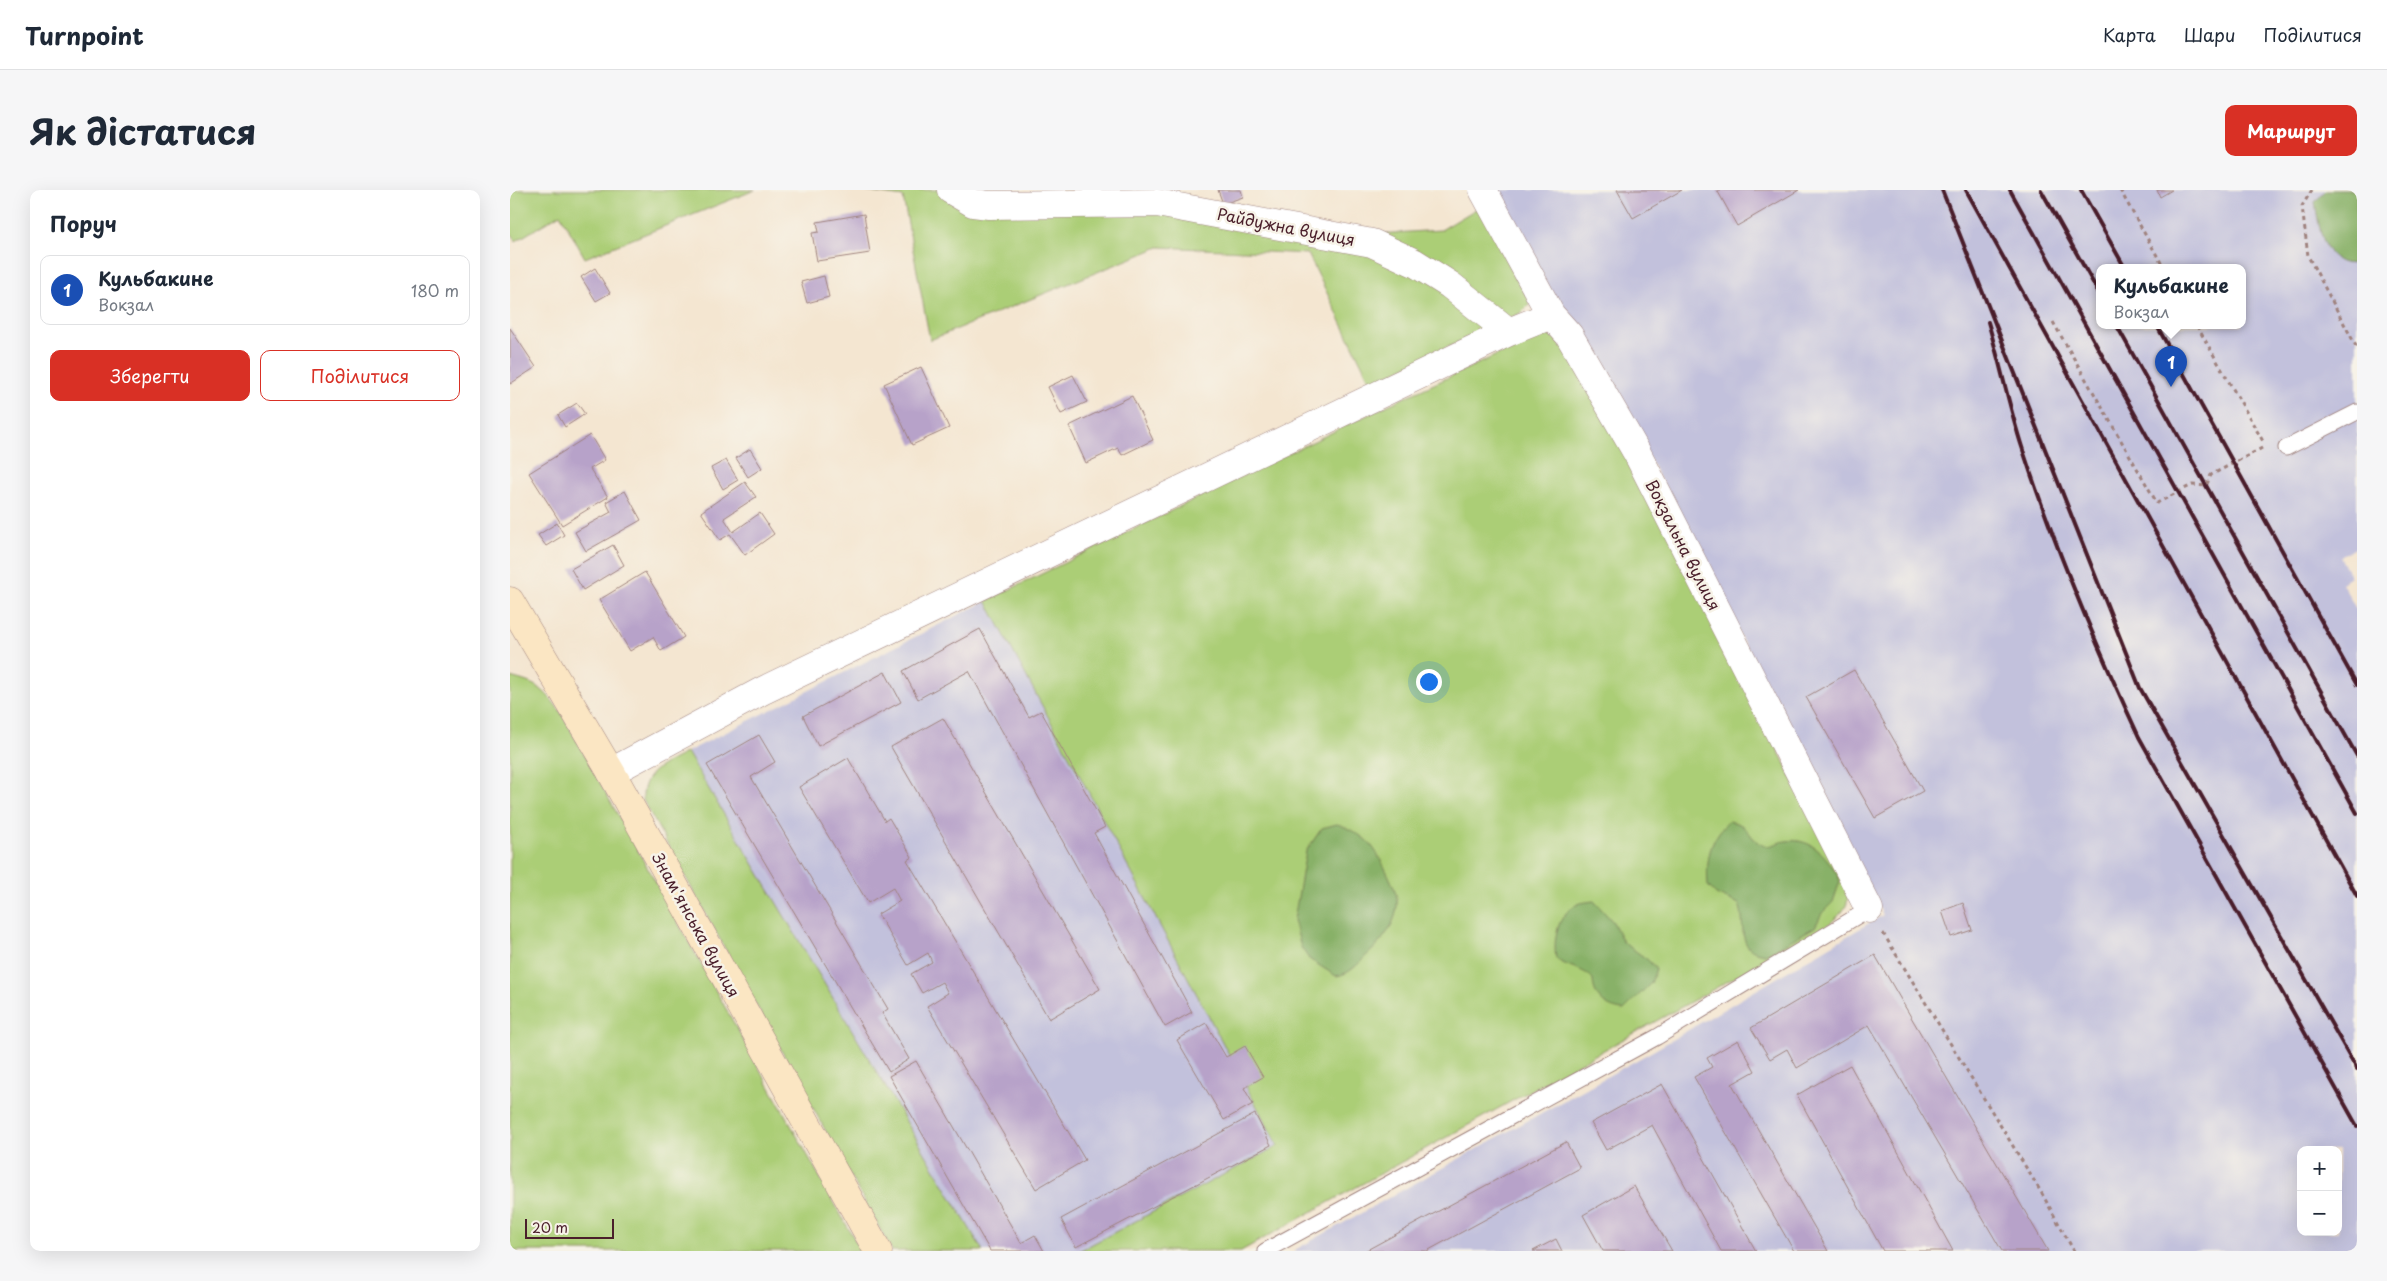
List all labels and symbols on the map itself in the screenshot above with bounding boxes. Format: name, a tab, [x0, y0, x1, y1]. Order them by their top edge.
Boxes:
street label: Райдужна вулиця	[1215, 201, 1357, 251]
pin: 1	[2155, 346, 2187, 387]
street label: Вокзальна вулиця	[1640, 475, 1727, 614]
your location	[1416, 669, 1442, 695]
street label: Знам'янська вулиця	[647, 847, 747, 1001]
scale bar	[525, 1216, 614, 1239]

